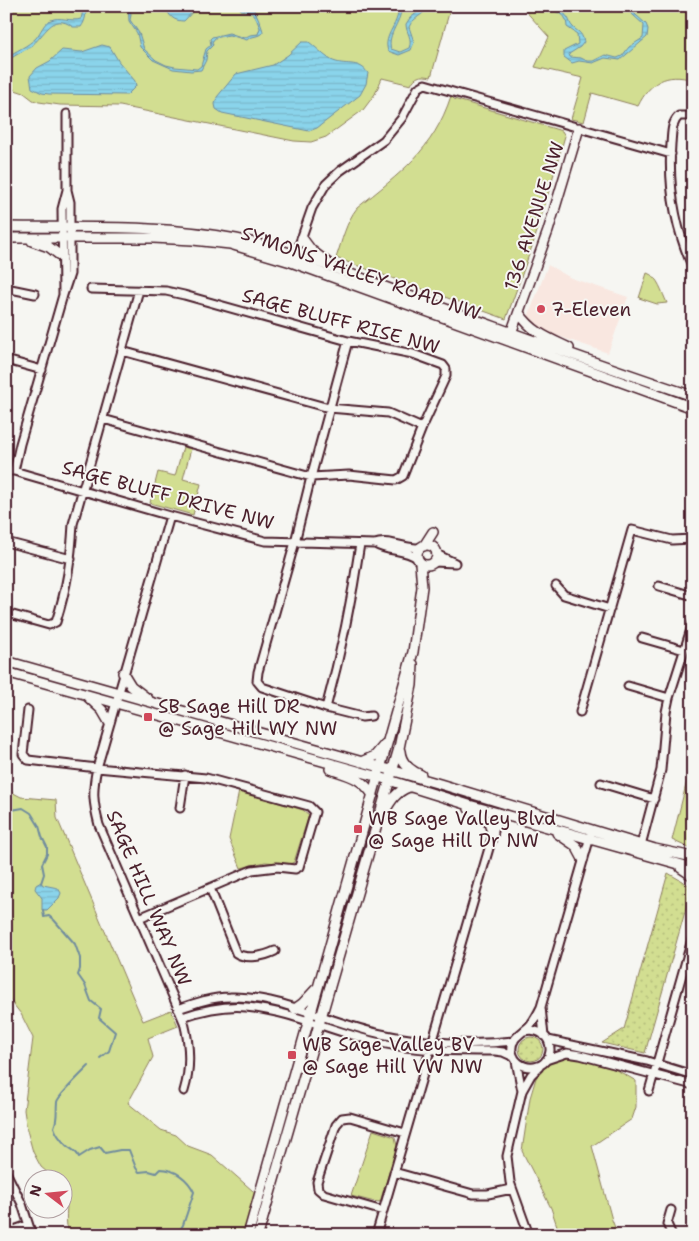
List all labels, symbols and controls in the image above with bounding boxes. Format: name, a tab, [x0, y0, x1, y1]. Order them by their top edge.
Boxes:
street label: 136 AVENUE NW	[498, 138, 570, 294]
street label: SYMONS VALLEY ROAD NW	[238, 220, 484, 326]
street label: SAGE BLUFF RISE NW	[239, 283, 443, 359]
place label: 7-Eleven	[551, 297, 631, 322]
marker: 7-Eleven	[535, 303, 547, 315]
street label: SAGE BLUFF DRIVE NW	[59, 455, 277, 535]
place label: SB Sage Hill DR @ Sage Hill WY NW	[158, 694, 337, 741]
marker: SB Sage Hill DR @ Sage Hill WY NW	[142, 711, 154, 723]
street label: SAGE HILL WAY NW	[101, 806, 197, 990]
place label: WB Sage Valley Blvd @ Sage Hill Dr NW	[368, 806, 556, 853]
marker: WB Sage Valley Blvd @ Sage Hill Dr NW	[352, 823, 364, 835]
place label: WB Sage Valley BV @ Sage Hill VW NW	[302, 1032, 483, 1079]
marker: WB Sage Valley BV @ Sage Hill VW NW	[286, 1049, 298, 1061]
north arrow	[22, 1168, 72, 1218]
text: N	[25, 1183, 46, 1198]

